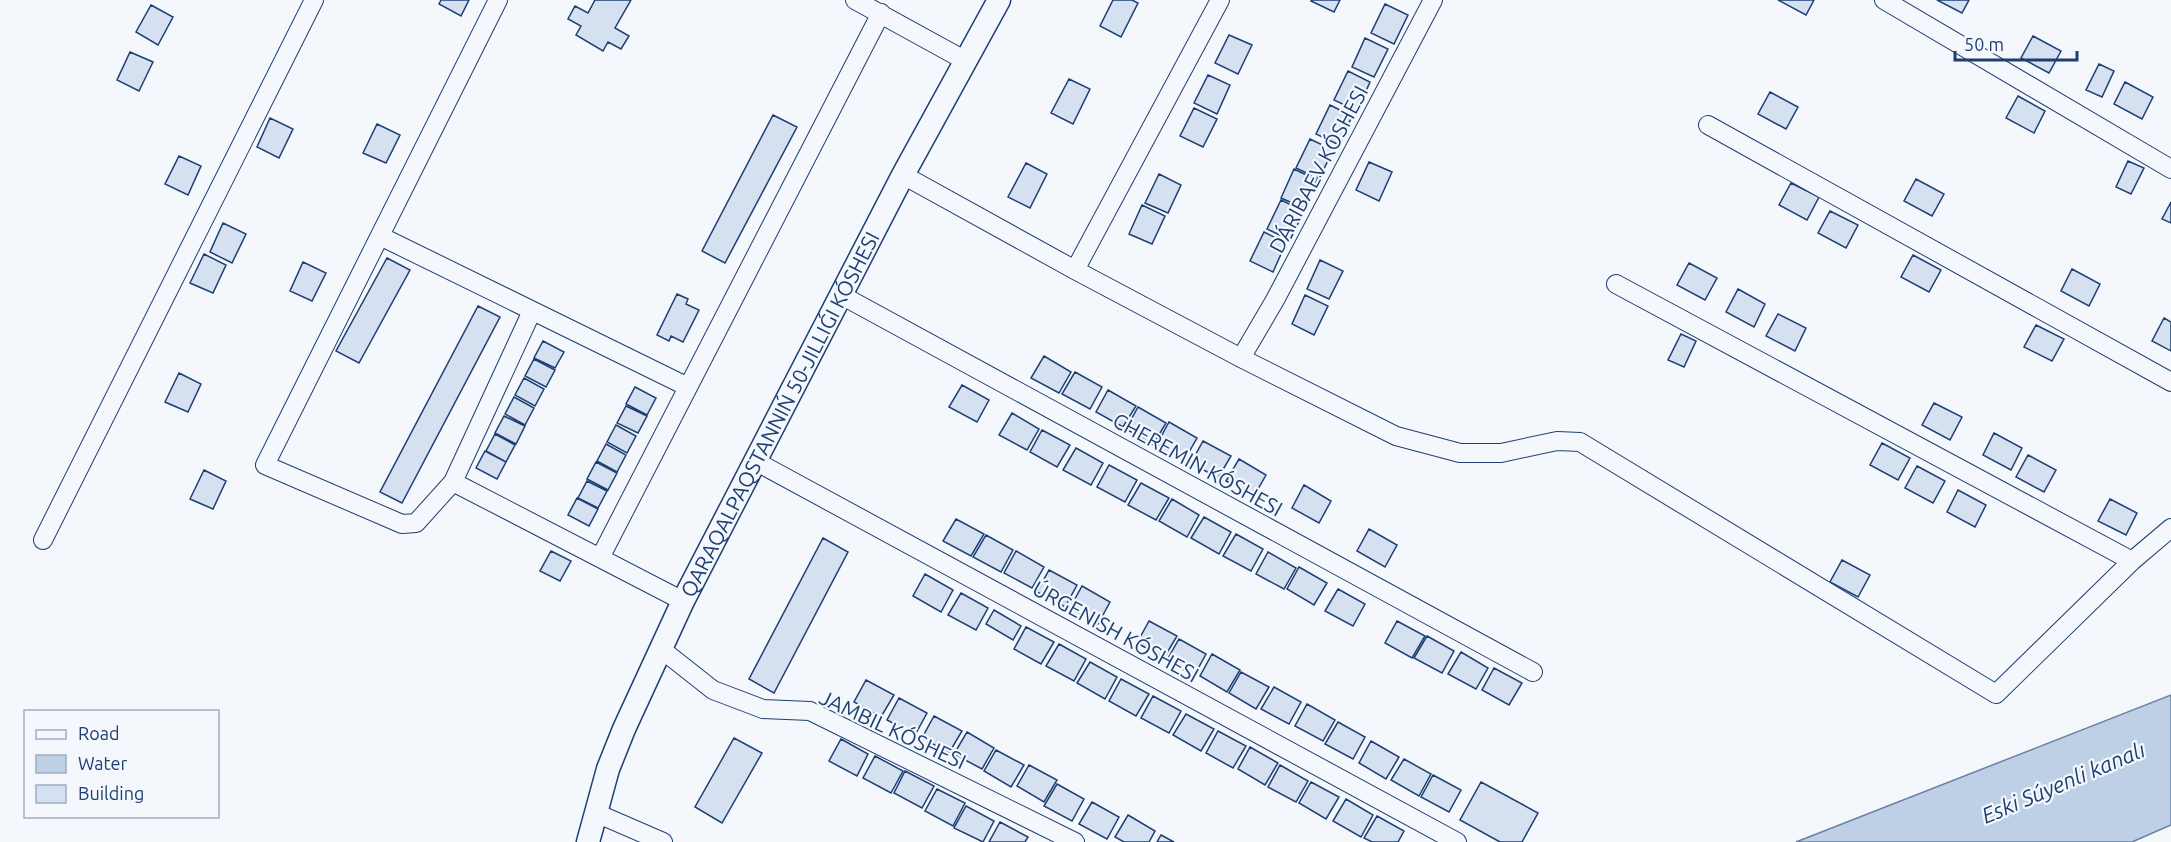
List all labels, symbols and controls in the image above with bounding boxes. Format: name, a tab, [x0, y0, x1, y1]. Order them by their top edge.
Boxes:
scale bar	[1955, 24, 2076, 62]
text: 50 m	[1964, 34, 2004, 54]
street label: DÁRIBAEV KÓSHESI	[1264, 81, 1372, 257]
street label: QARAQALPAQSTANNIŃ 50-JILLIǴI KÓSHESI	[675, 228, 884, 601]
street label: CHEREMIN KÓSHESI	[1109, 407, 1287, 521]
street label: ÚRGENISH KÓSHESI	[1029, 575, 1203, 687]
street label: JAMBIL KÓSHESI	[816, 685, 970, 773]
legend	[24, 710, 219, 818]
text: Road	[78, 723, 120, 743]
water label: Eski Súyenli kanalı	[1977, 736, 2149, 828]
text: Water	[78, 753, 128, 773]
text: Building	[78, 783, 144, 803]

